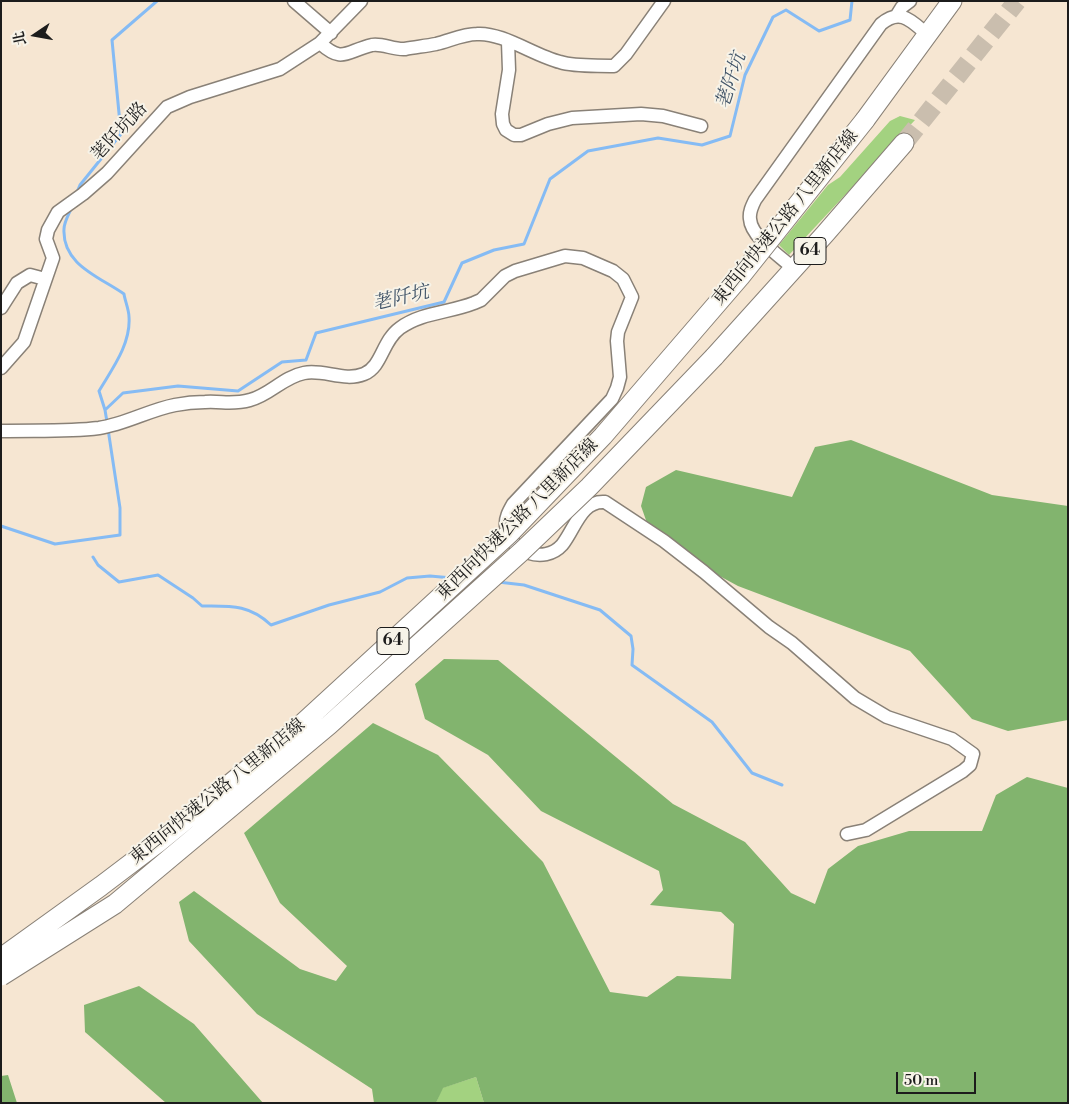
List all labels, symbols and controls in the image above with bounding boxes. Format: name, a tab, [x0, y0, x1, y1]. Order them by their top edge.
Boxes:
north arrow	[10, 10, 60, 60]
text: 北	[10, 29, 31, 47]
water label: 荖阡坑	[712, 50, 752, 112]
street label: 荖阡坑路	[88, 98, 152, 166]
street label: 東西向快速公路 八里新店線	[708, 126, 864, 310]
road number: 64	[794, 238, 826, 264]
water label: 荖阡坑	[371, 281, 431, 317]
street label: 東西向快速公路 八里新店線	[433, 435, 603, 605]
road number: 64	[377, 627, 409, 654]
street label: 東西向快速公路 八里新店線	[126, 714, 310, 870]
scale bar	[899, 1062, 979, 1094]
text: 50 m	[904, 1071, 938, 1090]

